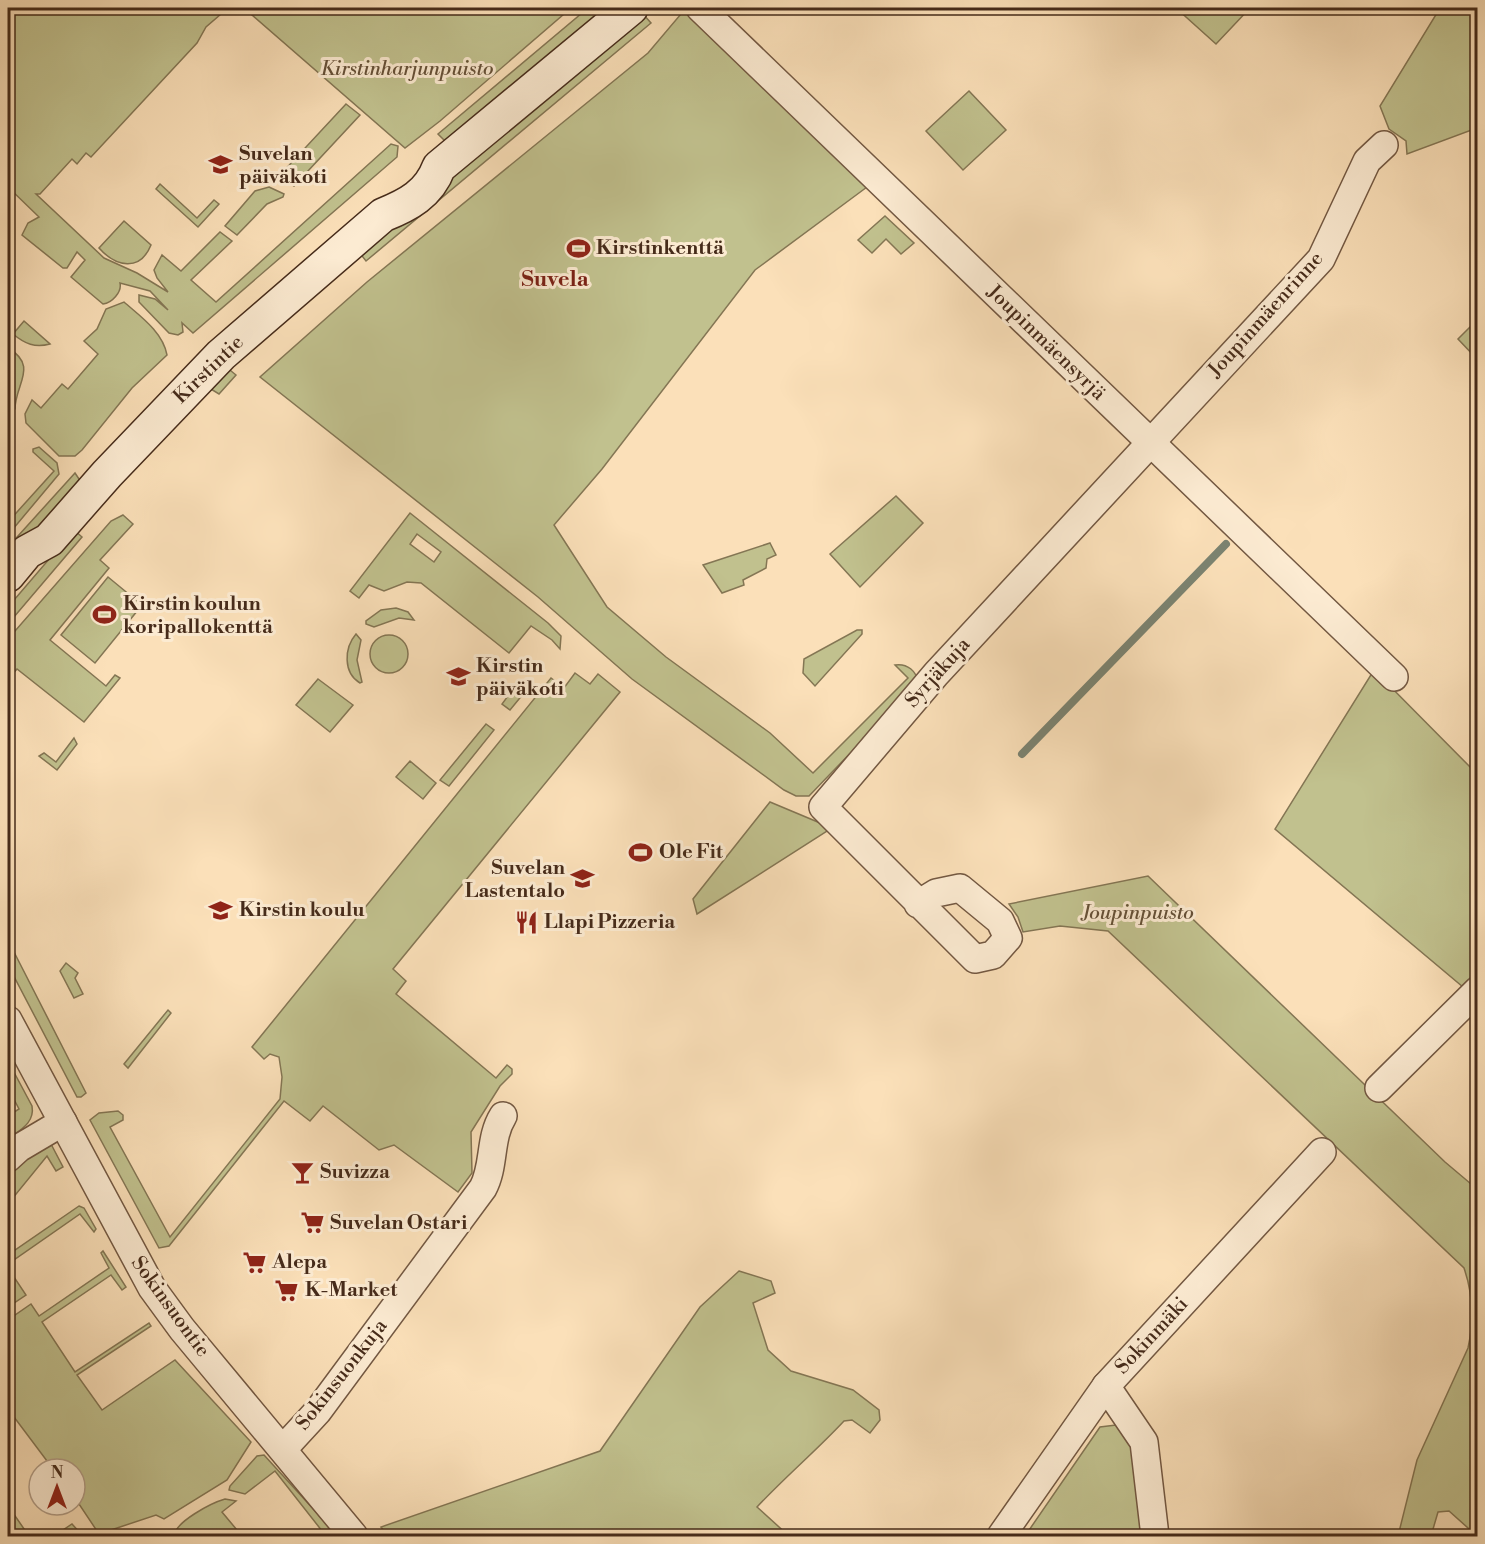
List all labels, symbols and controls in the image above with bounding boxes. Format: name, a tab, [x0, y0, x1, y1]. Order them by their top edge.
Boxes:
park label: Kirstinharjunpuisto	[320, 57, 494, 82]
place label: Suvelan päiväkoti	[239, 142, 327, 190]
school or university icon: Suvelan päiväkoti	[208, 152, 234, 178]
sports icon: Kirstinkenttä	[565, 235, 591, 261]
place label: Kirstinkenttä	[596, 236, 724, 261]
street label: Joupinmäenrinne	[1202, 247, 1329, 384]
district label: Suvela	[521, 266, 590, 293]
street label: Joupinmäensyrjä	[981, 279, 1111, 407]
street label: Kirstintie	[169, 330, 249, 410]
place label: Kirstin koulun koripallokenttä	[123, 592, 273, 640]
sports icon: Kirstin koulun koripallokenttä	[92, 602, 118, 628]
street label: Syrjäkuja	[900, 632, 977, 713]
place label: Kirstin päiväkoti	[476, 654, 564, 702]
school or university icon: Kirstin päiväkoti	[445, 664, 471, 690]
sports icon: Ole Fit	[628, 839, 654, 865]
place label: Ole Fit	[659, 840, 724, 865]
place label: Suvelan Lastentalo	[465, 856, 566, 904]
school or university icon: Suvelan Lastentalo	[570, 866, 596, 892]
school or university icon: Kirstin koulu	[208, 897, 234, 923]
place label: Kirstin koulu	[239, 898, 365, 923]
park label: Joupinpuisto	[1080, 901, 1194, 926]
restaurant icon: Llapi Pizzeria	[513, 909, 539, 935]
place label: Llapi Pizzeria	[544, 910, 675, 935]
bar icon: Suvizza	[289, 1159, 315, 1185]
place label: Suvizza	[320, 1160, 390, 1185]
supermarket icon: Suvelan Ostari	[299, 1210, 325, 1236]
place label: Suvelan Ostari	[330, 1211, 468, 1236]
supermarket icon: Alepa	[241, 1249, 267, 1275]
place label: Alepa	[271, 1250, 327, 1275]
street label: Sokinsuontie	[125, 1252, 215, 1362]
supermarket icon: K-Market	[274, 1277, 300, 1303]
place label: K-Market	[305, 1278, 398, 1303]
street label: Sokinmäki	[1110, 1292, 1194, 1380]
street label: Sokinsuonkuja	[291, 1314, 394, 1436]
north arrow	[27, 1457, 87, 1517]
text: N	[51, 1463, 64, 1483]

